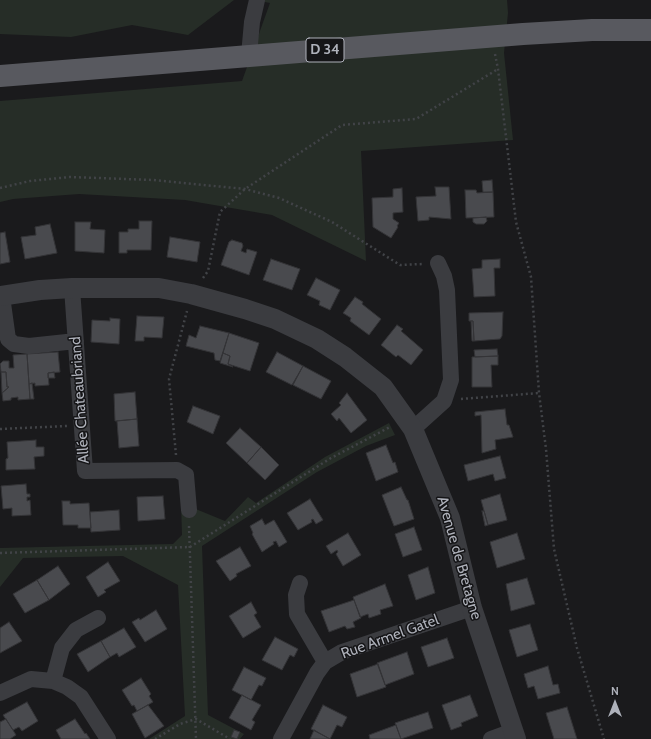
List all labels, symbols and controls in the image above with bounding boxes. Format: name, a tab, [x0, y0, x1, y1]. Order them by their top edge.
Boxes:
road number: D 34	[306, 38, 344, 62]
street label: Allée Chateaubriand	[67, 336, 93, 464]
street label: Avenue de Bretagne	[433, 494, 485, 622]
street label: Rue Armel Gatel	[339, 611, 441, 663]
north arrow	[595, 683, 635, 723]
text: N	[611, 684, 619, 698]

